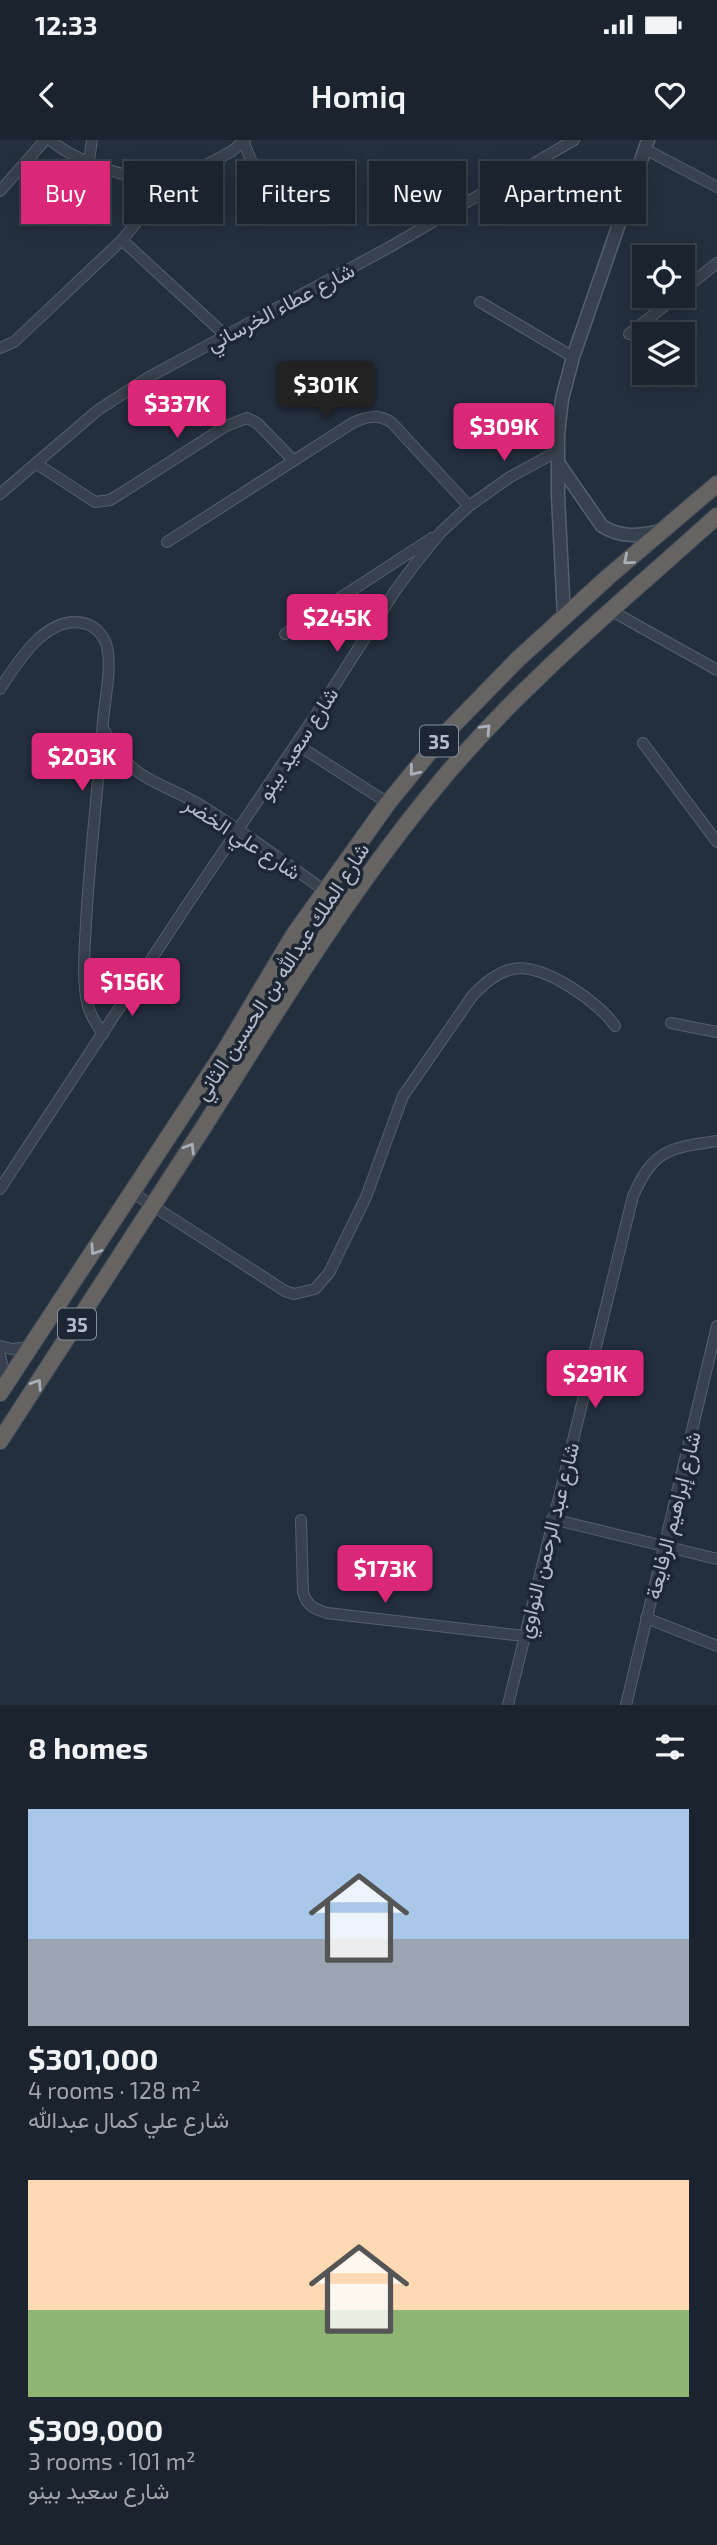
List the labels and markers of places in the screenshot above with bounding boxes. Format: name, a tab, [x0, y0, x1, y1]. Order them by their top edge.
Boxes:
pin: $301K	[277, 362, 375, 421]
pin: $337K	[128, 380, 226, 440]
pin: $309K	[455, 404, 553, 463]
pin: $245K	[288, 594, 386, 654]
pin: $203K	[33, 734, 131, 793]
pin: $156K	[83, 958, 181, 1018]
pin: $291K	[546, 1350, 644, 1410]
pin: $173K	[336, 1546, 434, 1605]

